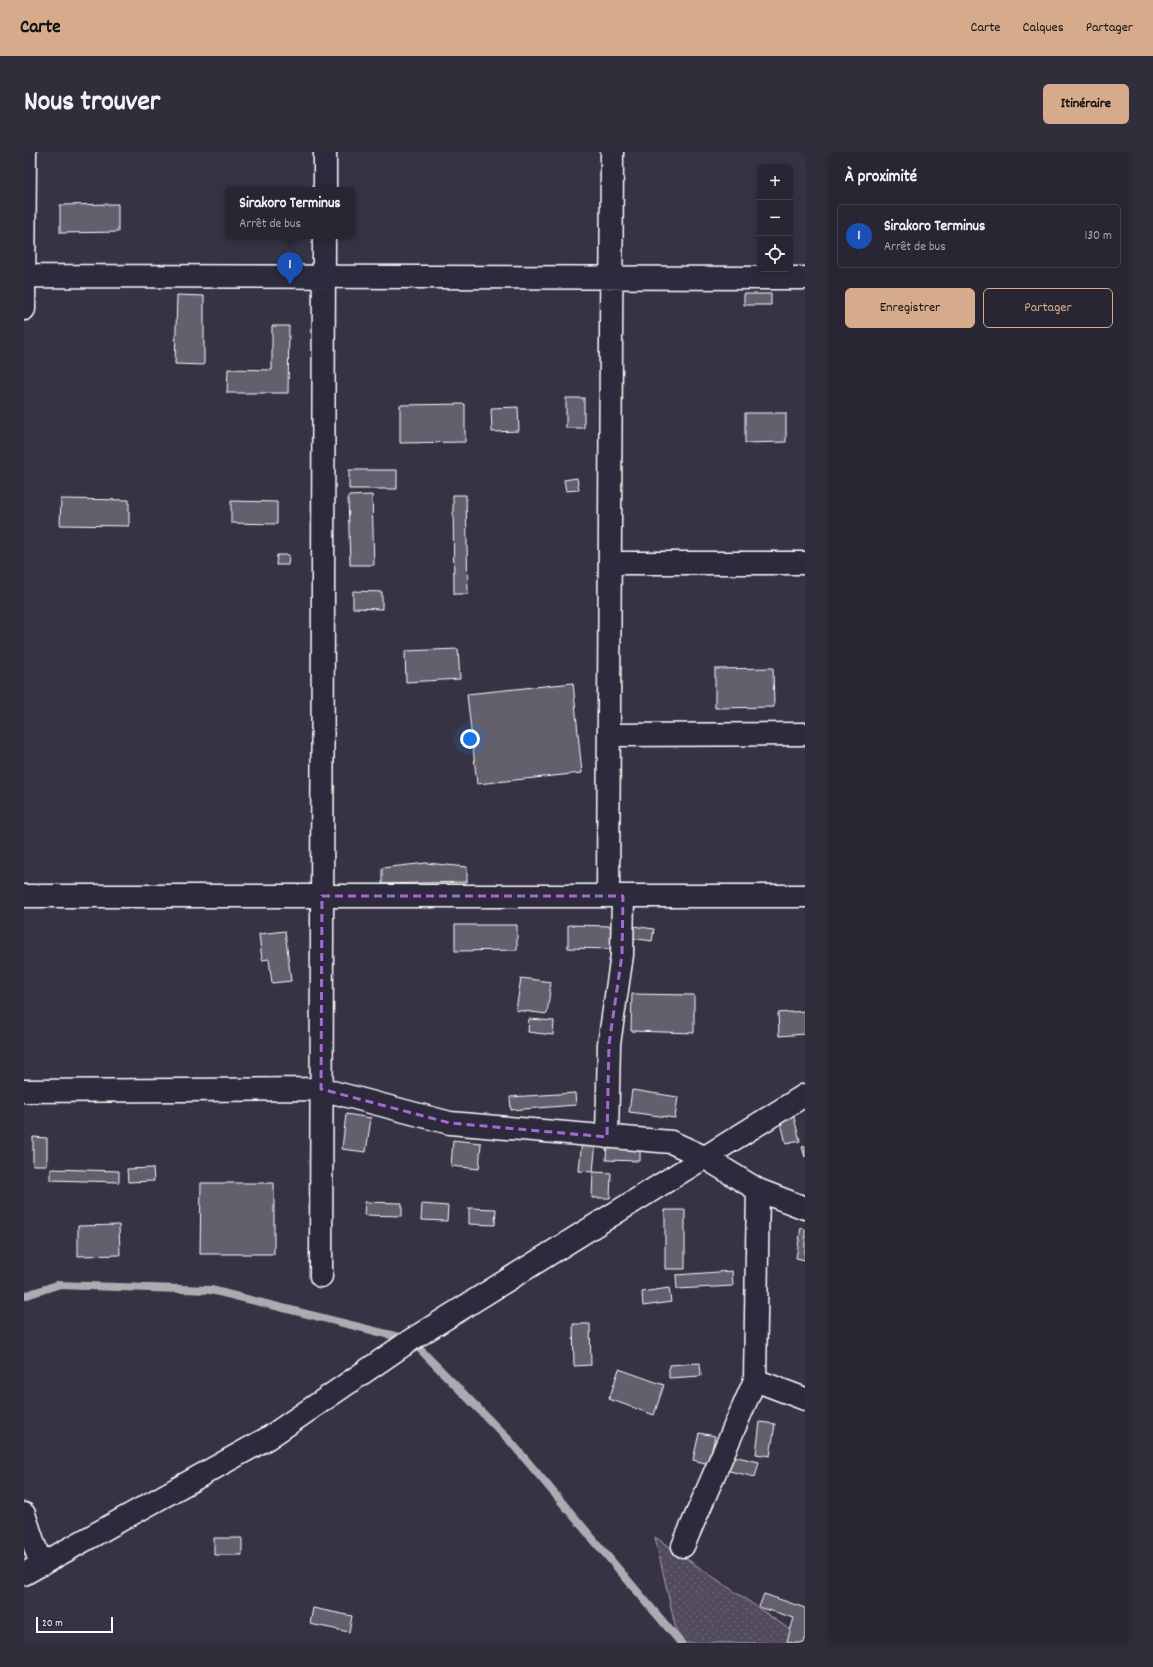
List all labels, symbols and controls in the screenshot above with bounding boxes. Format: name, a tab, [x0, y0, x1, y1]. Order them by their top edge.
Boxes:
text: Carte	[20, 15, 61, 42]
text: Carte	[971, 18, 1001, 38]
text: Calques	[1023, 18, 1064, 38]
text: Partager	[1086, 18, 1133, 38]
text: Nous trouver	[24, 84, 160, 124]
button: Itinéraire	[1043, 84, 1129, 124]
map controls	[757, 164, 793, 272]
button: +	[757, 164, 793, 200]
text: À proximité	[845, 166, 917, 190]
popup	[225, 187, 355, 239]
text: Sirakoro Terminus	[239, 193, 341, 215]
button: −	[757, 200, 793, 236]
text: Arrêt de bus	[239, 215, 301, 234]
text: Sirakoro Terminus	[884, 216, 985, 238]
text: 1	[858, 227, 860, 246]
text: 130 m	[1084, 227, 1112, 246]
button: locate	[757, 236, 793, 272]
text: Arrêt de bus	[884, 238, 946, 257]
pin: 1	[277, 252, 303, 285]
button: Enregistrer	[845, 288, 975, 328]
button: Partager	[983, 288, 1113, 328]
your location	[460, 729, 480, 749]
scale bar	[36, 1615, 113, 1634]
text: 20 m	[42, 1616, 63, 1632]

